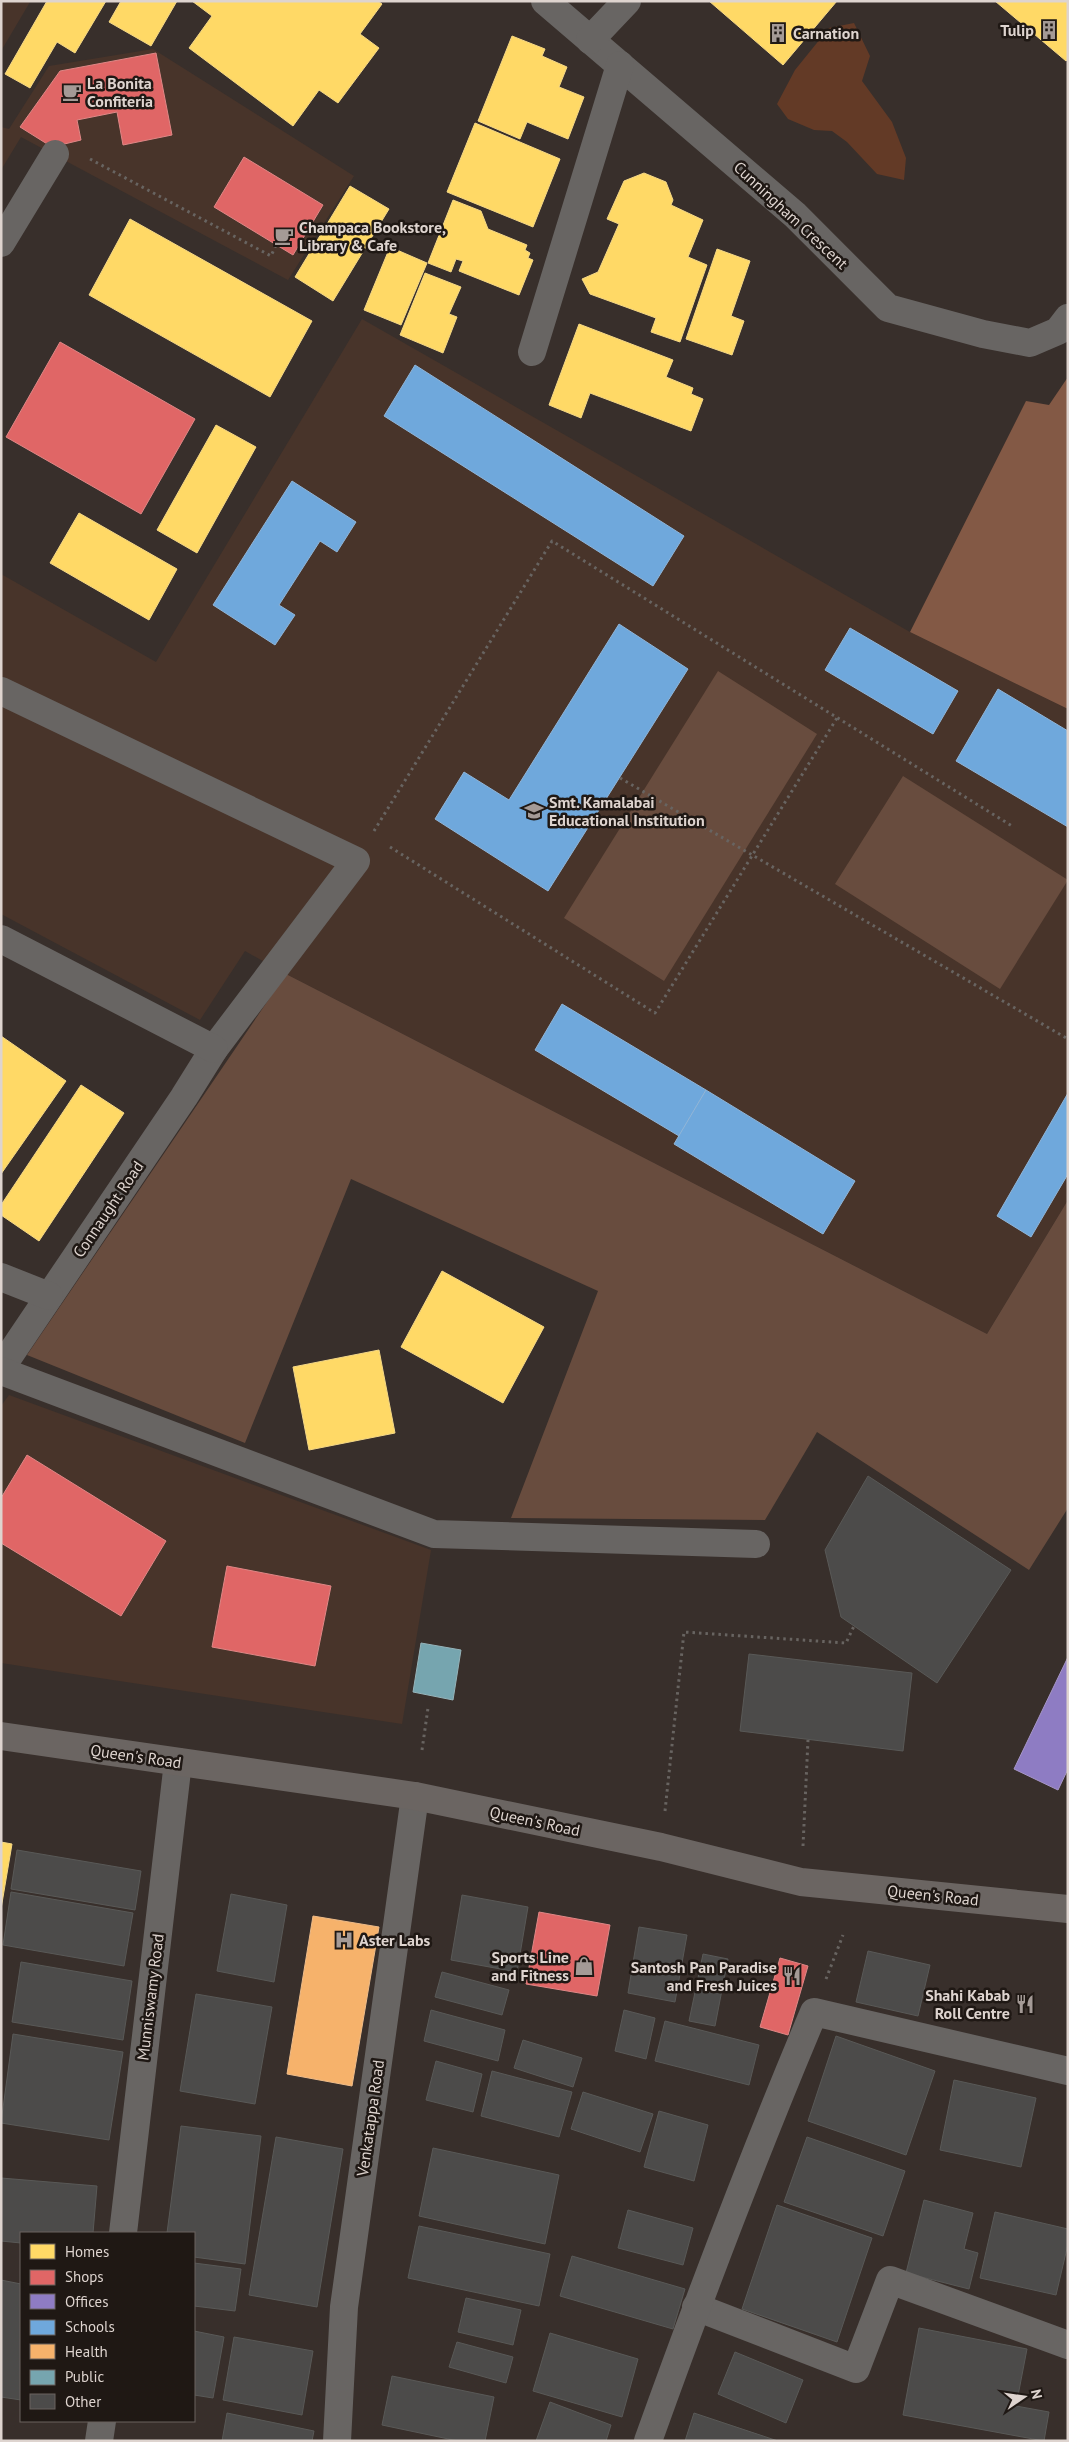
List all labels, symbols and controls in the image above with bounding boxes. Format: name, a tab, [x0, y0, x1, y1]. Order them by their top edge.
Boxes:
building icon: Tulip	[1038, 19, 1060, 41]
place label: Tulip	[1000, 20, 1034, 40]
building icon: Carnation	[767, 22, 789, 44]
place label: Carnation	[793, 23, 859, 43]
place label: La Bonita Confiteria	[87, 73, 153, 111]
cafe icon: La Bonita Confiteria	[61, 81, 83, 103]
street label: Cunningham Crescent	[730, 157, 853, 273]
place label: Champaca Bookstore, Library & Cafe	[299, 217, 446, 255]
cafe icon: Champaca Bookstore, Library & Cafe	[273, 225, 295, 247]
place label: Smt. Kamalabai Educational Institution	[549, 792, 705, 830]
school or university icon: Smt. Kamalabai Educational Institution	[523, 800, 545, 822]
street label: Connaught Road	[68, 1157, 148, 1261]
street label: Queen's Road	[89, 1740, 183, 1772]
street label: Queen's Road	[488, 1802, 582, 1840]
street label: Queen's Road	[886, 1880, 980, 1910]
hospital icon: Aster Labs	[333, 1929, 355, 1951]
place label: Aster Labs	[359, 1930, 430, 1950]
street label: Munniswamy Road	[132, 1932, 168, 2062]
place label: Sports Line and Fitness	[491, 1947, 569, 1985]
shop icon: Sports Line and Fitness	[573, 1955, 595, 1977]
place label: Santosh Pan Paradise and Fresh Juices	[631, 1957, 777, 1995]
restaurant icon: Santosh Pan Paradise and Fresh Juices	[781, 1965, 803, 1987]
place label: Shahi Kabab Roll Centre	[925, 1985, 1010, 2023]
restaurant icon: Shahi Kabab Roll Centre	[1014, 1993, 1036, 2015]
street label: Venkatappa Road	[352, 2058, 388, 2179]
legend	[20, 2232, 195, 2422]
text: Homes	[65, 2242, 109, 2261]
text: Shops	[65, 2267, 104, 2286]
text: Offices	[65, 2292, 109, 2311]
text: Schools	[65, 2317, 115, 2336]
text: Health	[65, 2342, 108, 2361]
text: Public	[65, 2367, 104, 2386]
north arrow	[999, 2372, 1049, 2422]
text: N	[1027, 2388, 1046, 2401]
text: Other	[65, 2392, 101, 2411]

